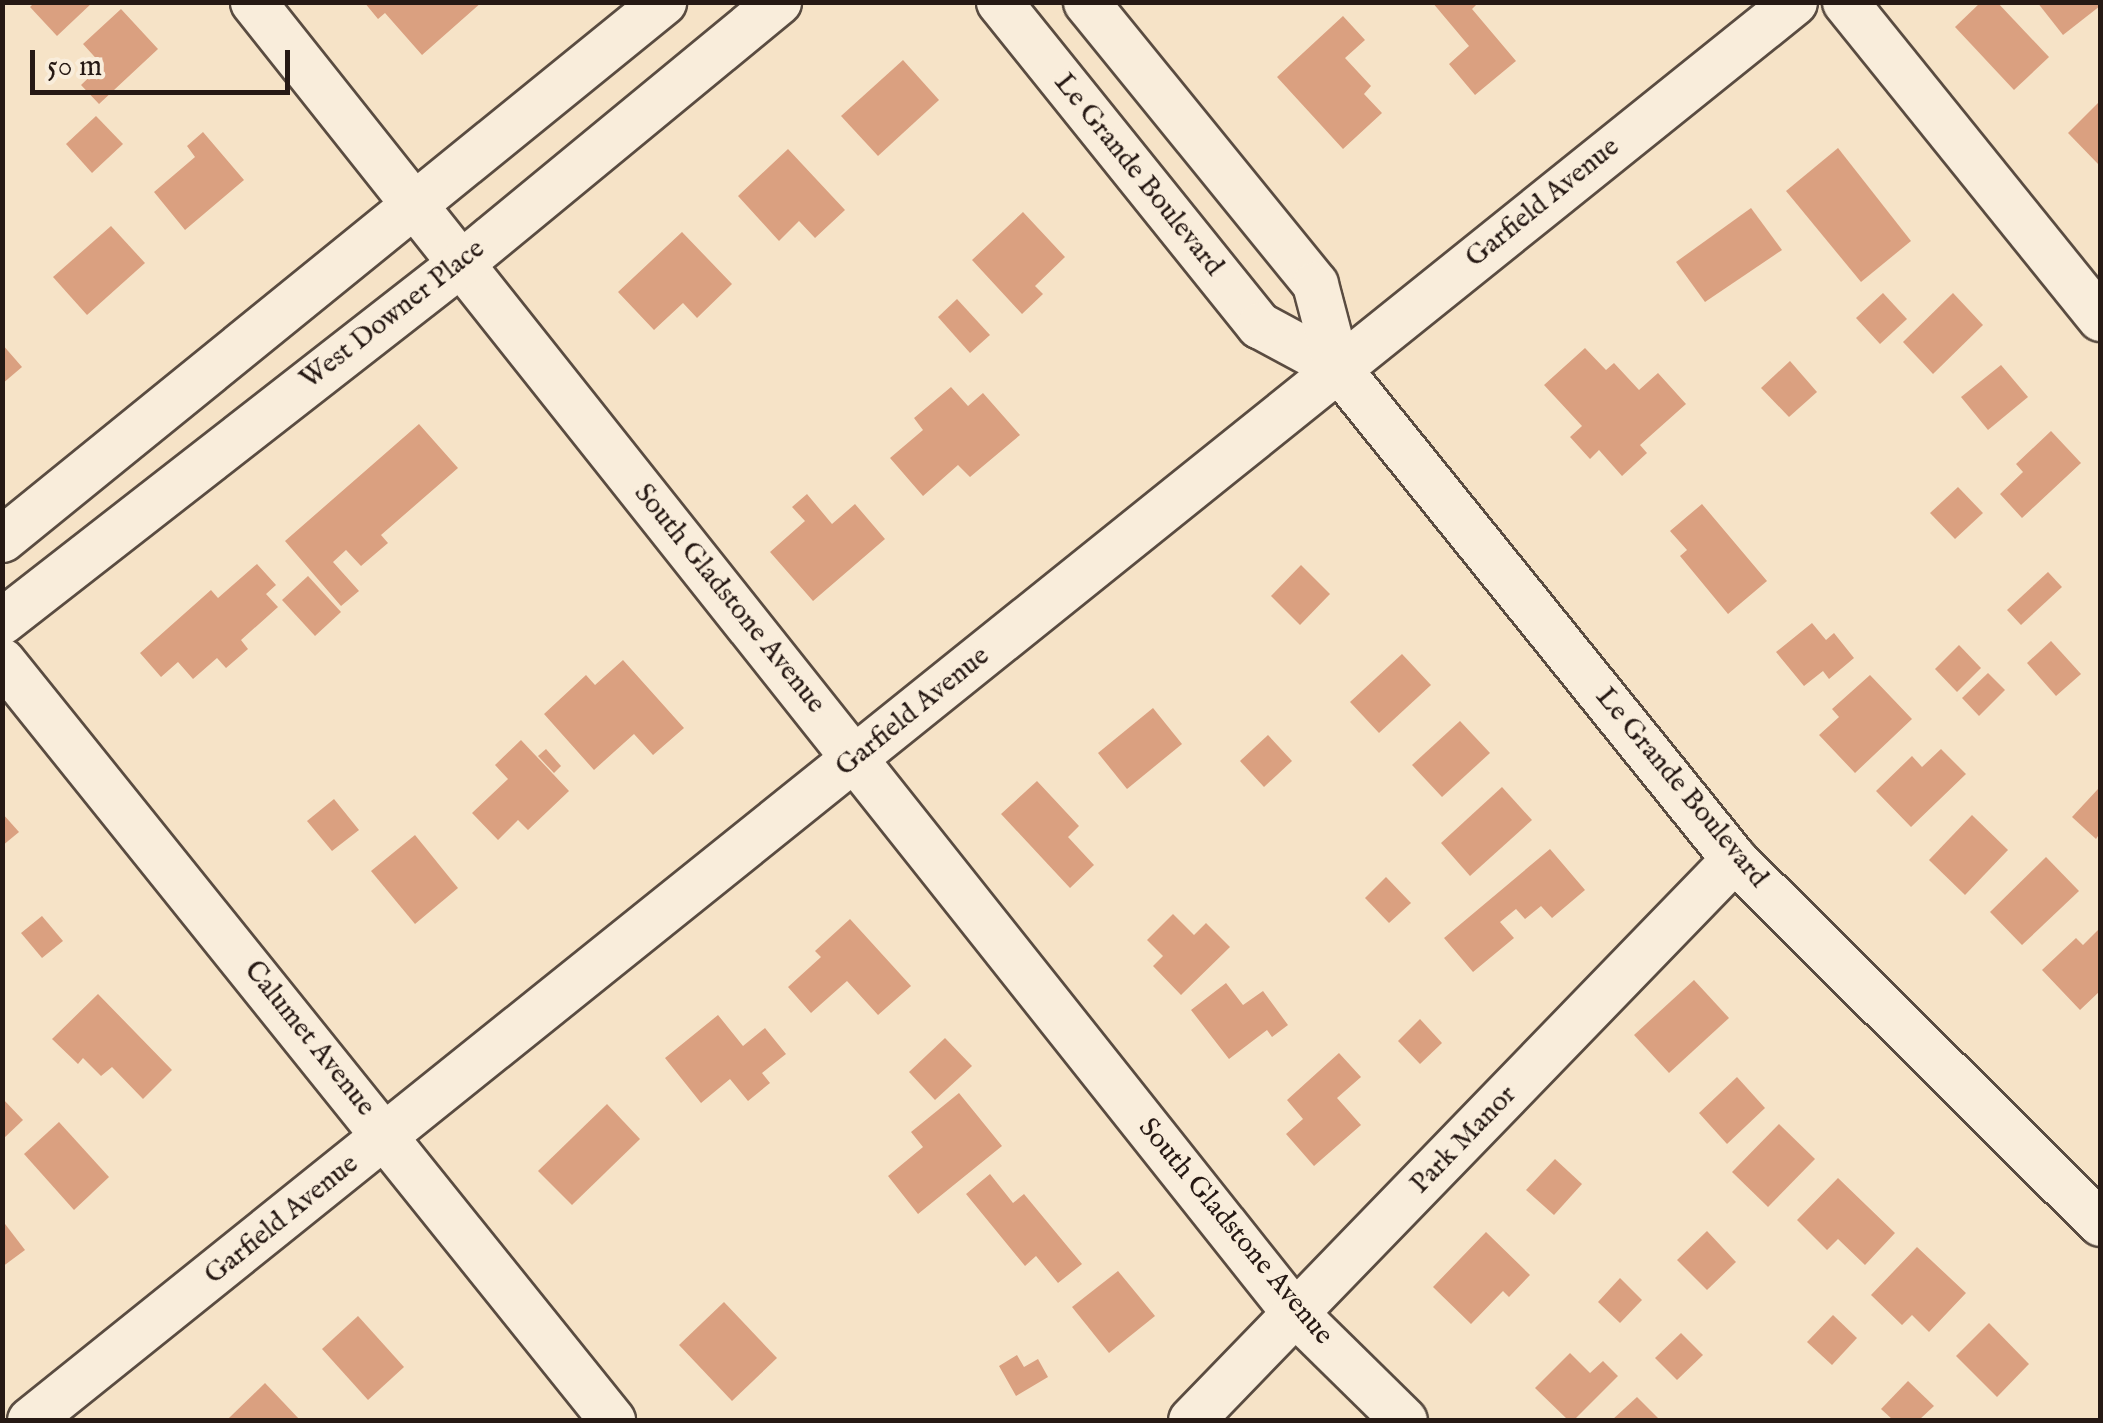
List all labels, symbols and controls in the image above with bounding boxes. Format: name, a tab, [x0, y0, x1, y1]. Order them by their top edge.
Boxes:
scale bar	[35, 30, 295, 92]
text: 50 m	[47, 48, 102, 86]
street label: Le Grande Boulevard	[1046, 67, 1230, 283]
street label: Garfield Avenue	[1459, 131, 1627, 275]
street label: West Downer Place	[294, 233, 492, 397]
street label: South Gladstone Avenue	[626, 478, 832, 720]
street label: Garfield Avenue	[829, 640, 997, 784]
street label: Le Grande Boulevard	[1588, 681, 1774, 895]
street label: Calumet Avenue	[236, 955, 382, 1123]
street label: Park Manor	[1404, 1079, 1524, 1201]
street label: South Gladstone Avenue	[1130, 1112, 1340, 1352]
street label: Garfield Avenue	[198, 1148, 366, 1292]

